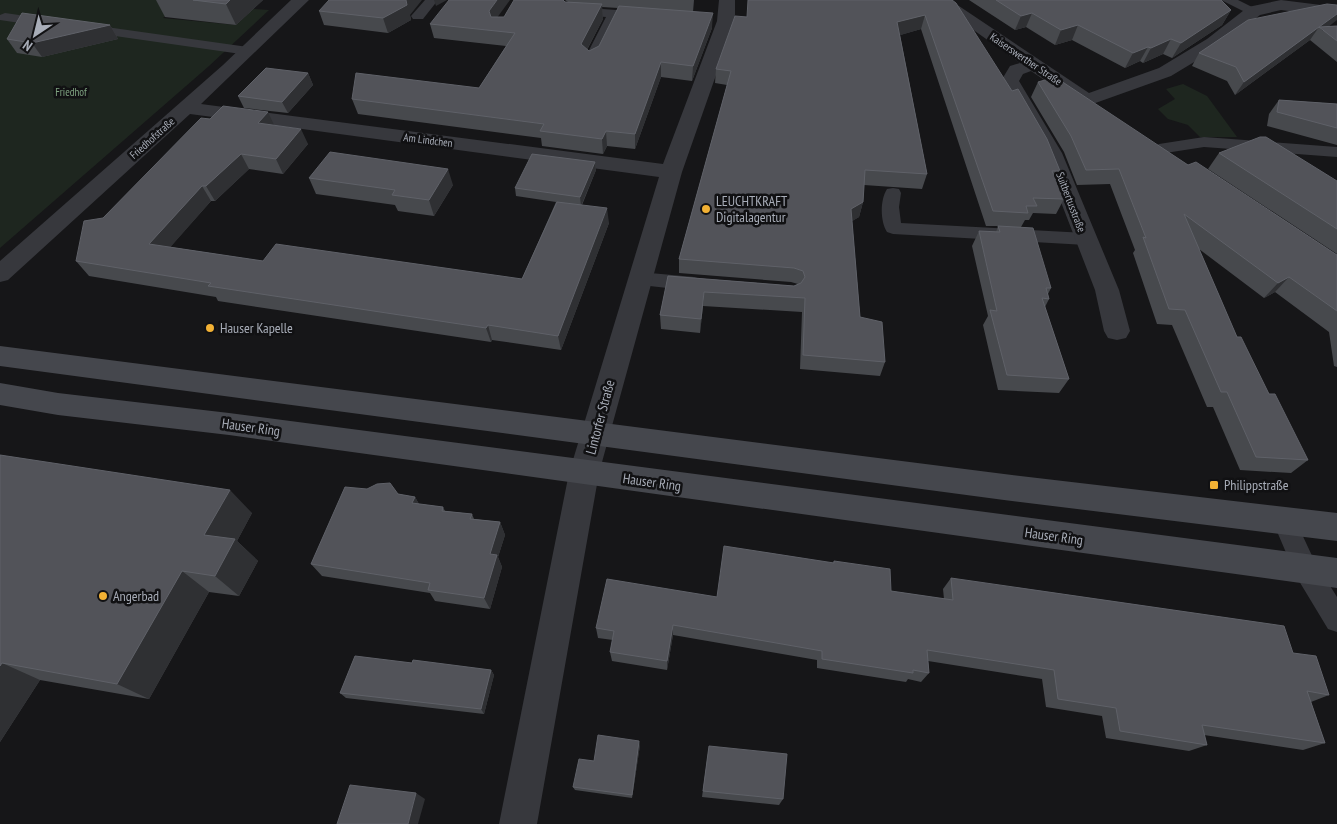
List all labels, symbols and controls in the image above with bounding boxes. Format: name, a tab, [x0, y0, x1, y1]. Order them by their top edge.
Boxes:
north arrow	[10, 10, 60, 60]
street label: Kaiserswerther Straße	[987, 30, 1065, 89]
text: N	[19, 36, 36, 55]
park label: Friedhof	[55, 85, 88, 99]
street label: Friedhofstraße	[127, 114, 178, 162]
street label: Am Lindchen	[403, 130, 454, 150]
street label: Suitbertusstraße	[1053, 170, 1089, 234]
place label: LEUCHTKRAFT Digitalagentur	[716, 192, 788, 226]
marker: LEUCHTKRAFT Digitalagentur	[700, 203, 712, 215]
place label: Hauser Kapelle	[220, 319, 293, 337]
marker: Hauser Kapelle	[204, 322, 216, 334]
street label: Lintorfer Straße	[581, 377, 619, 456]
street label: Hauser Ring	[221, 414, 281, 440]
street label: Hauser Ring	[622, 469, 682, 495]
place label: Philippstraße	[1224, 476, 1289, 494]
marker: Philippstraße	[1208, 479, 1220, 491]
street label: Hauser Ring	[1024, 523, 1084, 549]
place label: Angerbad	[113, 587, 159, 605]
marker: Angerbad	[97, 590, 109, 602]

